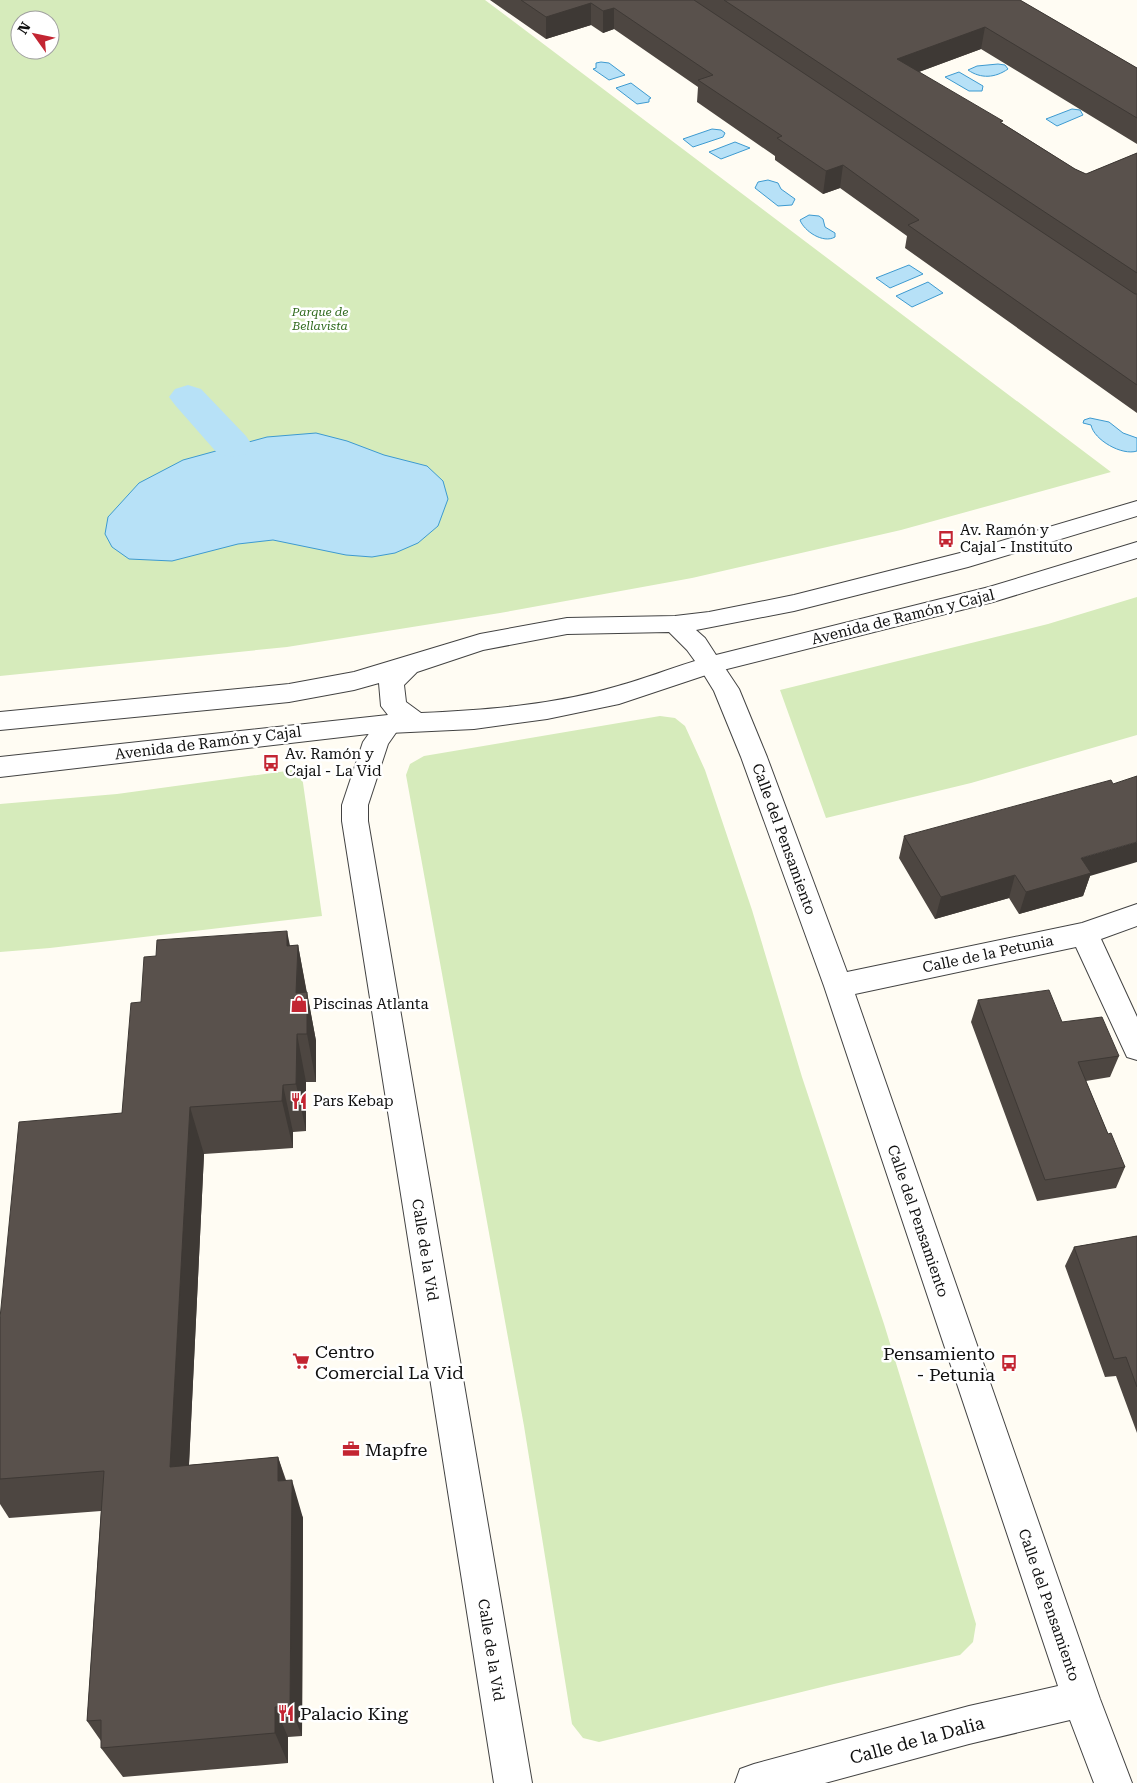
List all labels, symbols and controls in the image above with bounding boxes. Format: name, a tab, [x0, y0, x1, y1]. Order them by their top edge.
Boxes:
north arrow	[10, 10, 60, 60]
text: N	[14, 19, 34, 37]
park label: Parque de Bellavista	[291, 305, 348, 333]
place label: Av. Ramón y Cajal - Instituto	[960, 521, 1073, 556]
bus stop icon: Av. Ramón y Cajal - Instituto	[936, 529, 956, 549]
street label: Avenida de Ramón y Cajal	[810, 585, 997, 648]
street label: Avenida de Ramón y Cajal	[114, 723, 303, 763]
place label: Av. Ramón y Cajal - La Vid	[285, 745, 382, 780]
bus stop icon: Av. Ramón y Cajal - La Vid	[261, 753, 281, 773]
street label: Calle del Pensamiento	[748, 761, 820, 917]
street label: Calle de la Petunia	[921, 931, 1055, 977]
shop icon: Piscinas Atlanta	[289, 994, 309, 1014]
place label: Piscinas Atlanta	[313, 995, 429, 1013]
restaurant icon: Pars Kebap	[289, 1091, 309, 1111]
place label: Pars Kebap	[313, 1092, 394, 1110]
street label: Calle del Pensamiento	[883, 1143, 953, 1299]
street label: Calle de la Vid	[408, 1198, 442, 1303]
place label: Centro Comercial La Vid	[315, 1341, 464, 1383]
place label: Pensamiento - Petunia	[883, 1343, 995, 1385]
supermarket icon: Centro Comercial La Vid	[291, 1351, 311, 1371]
bus stop icon: Pensamiento - Petunia	[999, 1353, 1019, 1373]
office icon: Mapfre	[341, 1439, 361, 1459]
place label: Mapfre	[365, 1439, 427, 1460]
street label: Calle del Pensamiento	[1014, 1527, 1084, 1683]
street label: Calle de la Vid	[474, 1598, 508, 1703]
restaurant icon: Palacio King	[276, 1703, 296, 1723]
place label: Palacio King	[300, 1703, 409, 1724]
street label: Calle de la Dalia	[847, 1712, 987, 1768]

